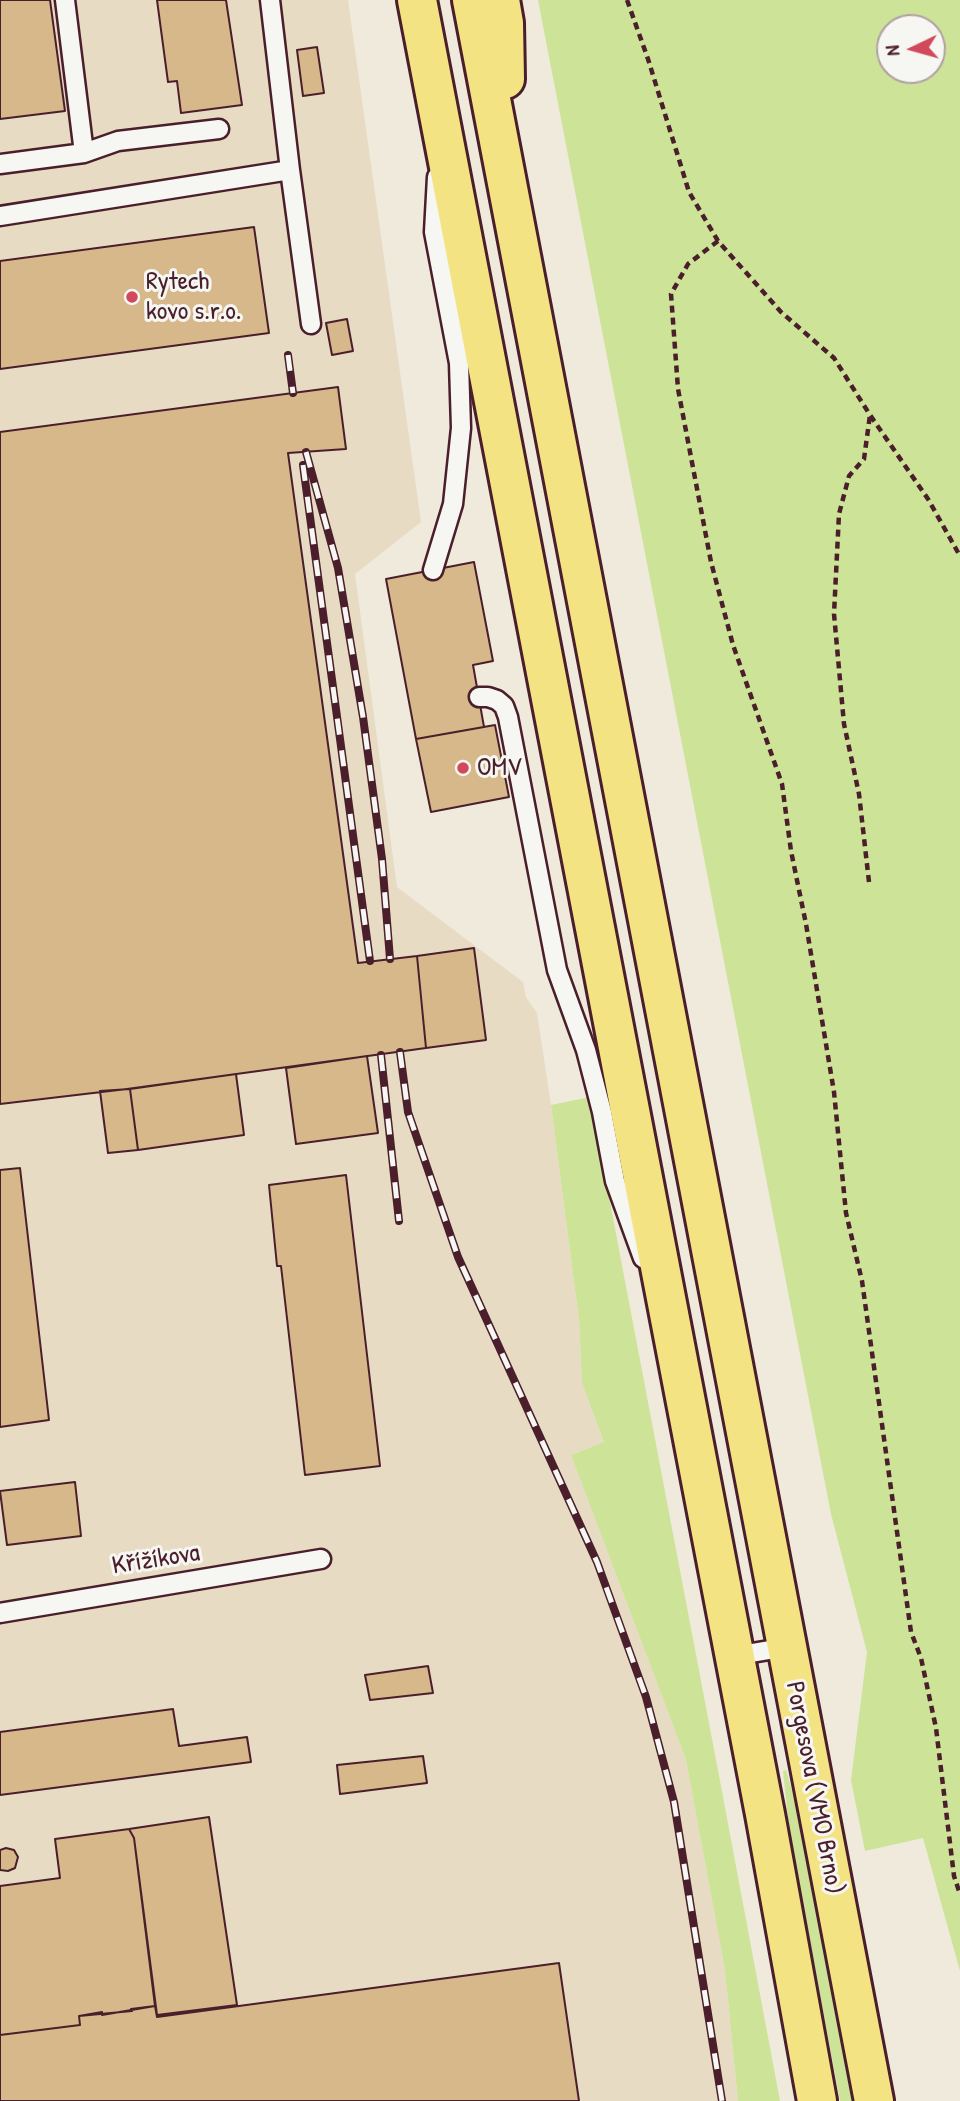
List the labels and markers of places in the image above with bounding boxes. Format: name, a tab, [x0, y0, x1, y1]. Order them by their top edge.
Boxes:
place label: Rytech kovo s.r.o.	[146, 266, 241, 328]
marker: Rytech kovo s.r.o.	[124, 289, 140, 305]
place label: OMV	[477, 752, 522, 784]
marker: OMV	[455, 760, 471, 776]

